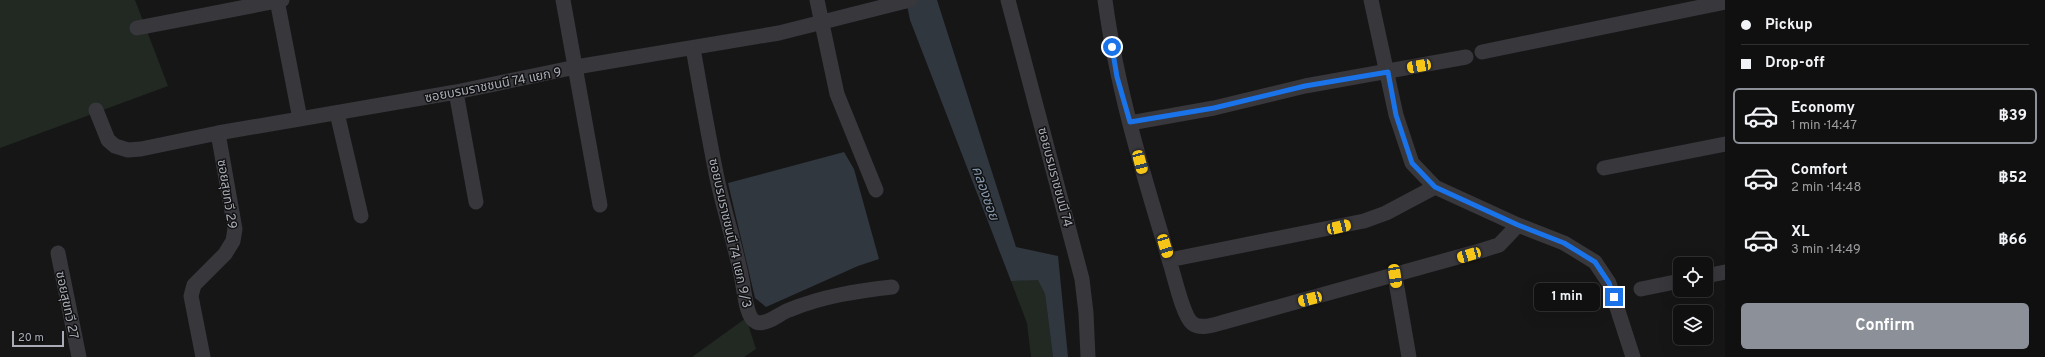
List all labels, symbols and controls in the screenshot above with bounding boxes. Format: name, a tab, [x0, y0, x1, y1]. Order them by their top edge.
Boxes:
text: Pickup	[1765, 16, 1813, 35]
route start	[1103, 38, 1121, 56]
text: Drop-off	[1765, 54, 1825, 73]
car	[1406, 58, 1432, 74]
street label: ซอยบรมราชชนนี 74 แยก 9	[424, 65, 563, 107]
icon: car	[1743, 98, 1779, 134]
text: Economy	[1791, 99, 1855, 118]
text: ฿39	[1998, 107, 2027, 126]
text: 1 min · 14:47	[1791, 118, 1857, 134]
street label: ซอยบรมราชชนนี 74	[1033, 126, 1075, 229]
car	[1131, 149, 1149, 175]
street label: ซอยบรมราชชนนี 74 แยก 9/3	[704, 157, 754, 310]
street label: ซอยสุขทวี 29	[213, 158, 239, 230]
icon: car	[1743, 160, 1779, 196]
text: Comfort	[1791, 161, 1848, 180]
water label: คลองซอย	[967, 164, 1002, 224]
text: ฿52	[1998, 169, 2027, 188]
text: 2 min · 14:48	[1791, 180, 1861, 196]
car	[1326, 218, 1352, 236]
icon: car	[1743, 222, 1779, 258]
text: XL	[1791, 223, 1809, 242]
text: ฿66	[1998, 231, 2027, 250]
car	[1156, 233, 1174, 259]
text: 3 min · 14:49	[1791, 242, 1861, 258]
car	[1456, 246, 1482, 264]
map controls	[1673, 257, 1713, 345]
button: locate	[1673, 257, 1713, 297]
car	[1387, 263, 1403, 289]
street label: ซอยสุขทวี 27	[51, 270, 81, 341]
callout: 1 min	[1534, 283, 1600, 311]
route end	[1605, 288, 1623, 306]
text: 1 min	[1551, 289, 1583, 305]
car	[1297, 290, 1323, 308]
button: Confirm	[1741, 303, 2029, 349]
button: layers	[1673, 305, 1713, 345]
scale bar	[12, 329, 64, 348]
text: 20 m	[18, 331, 44, 345]

